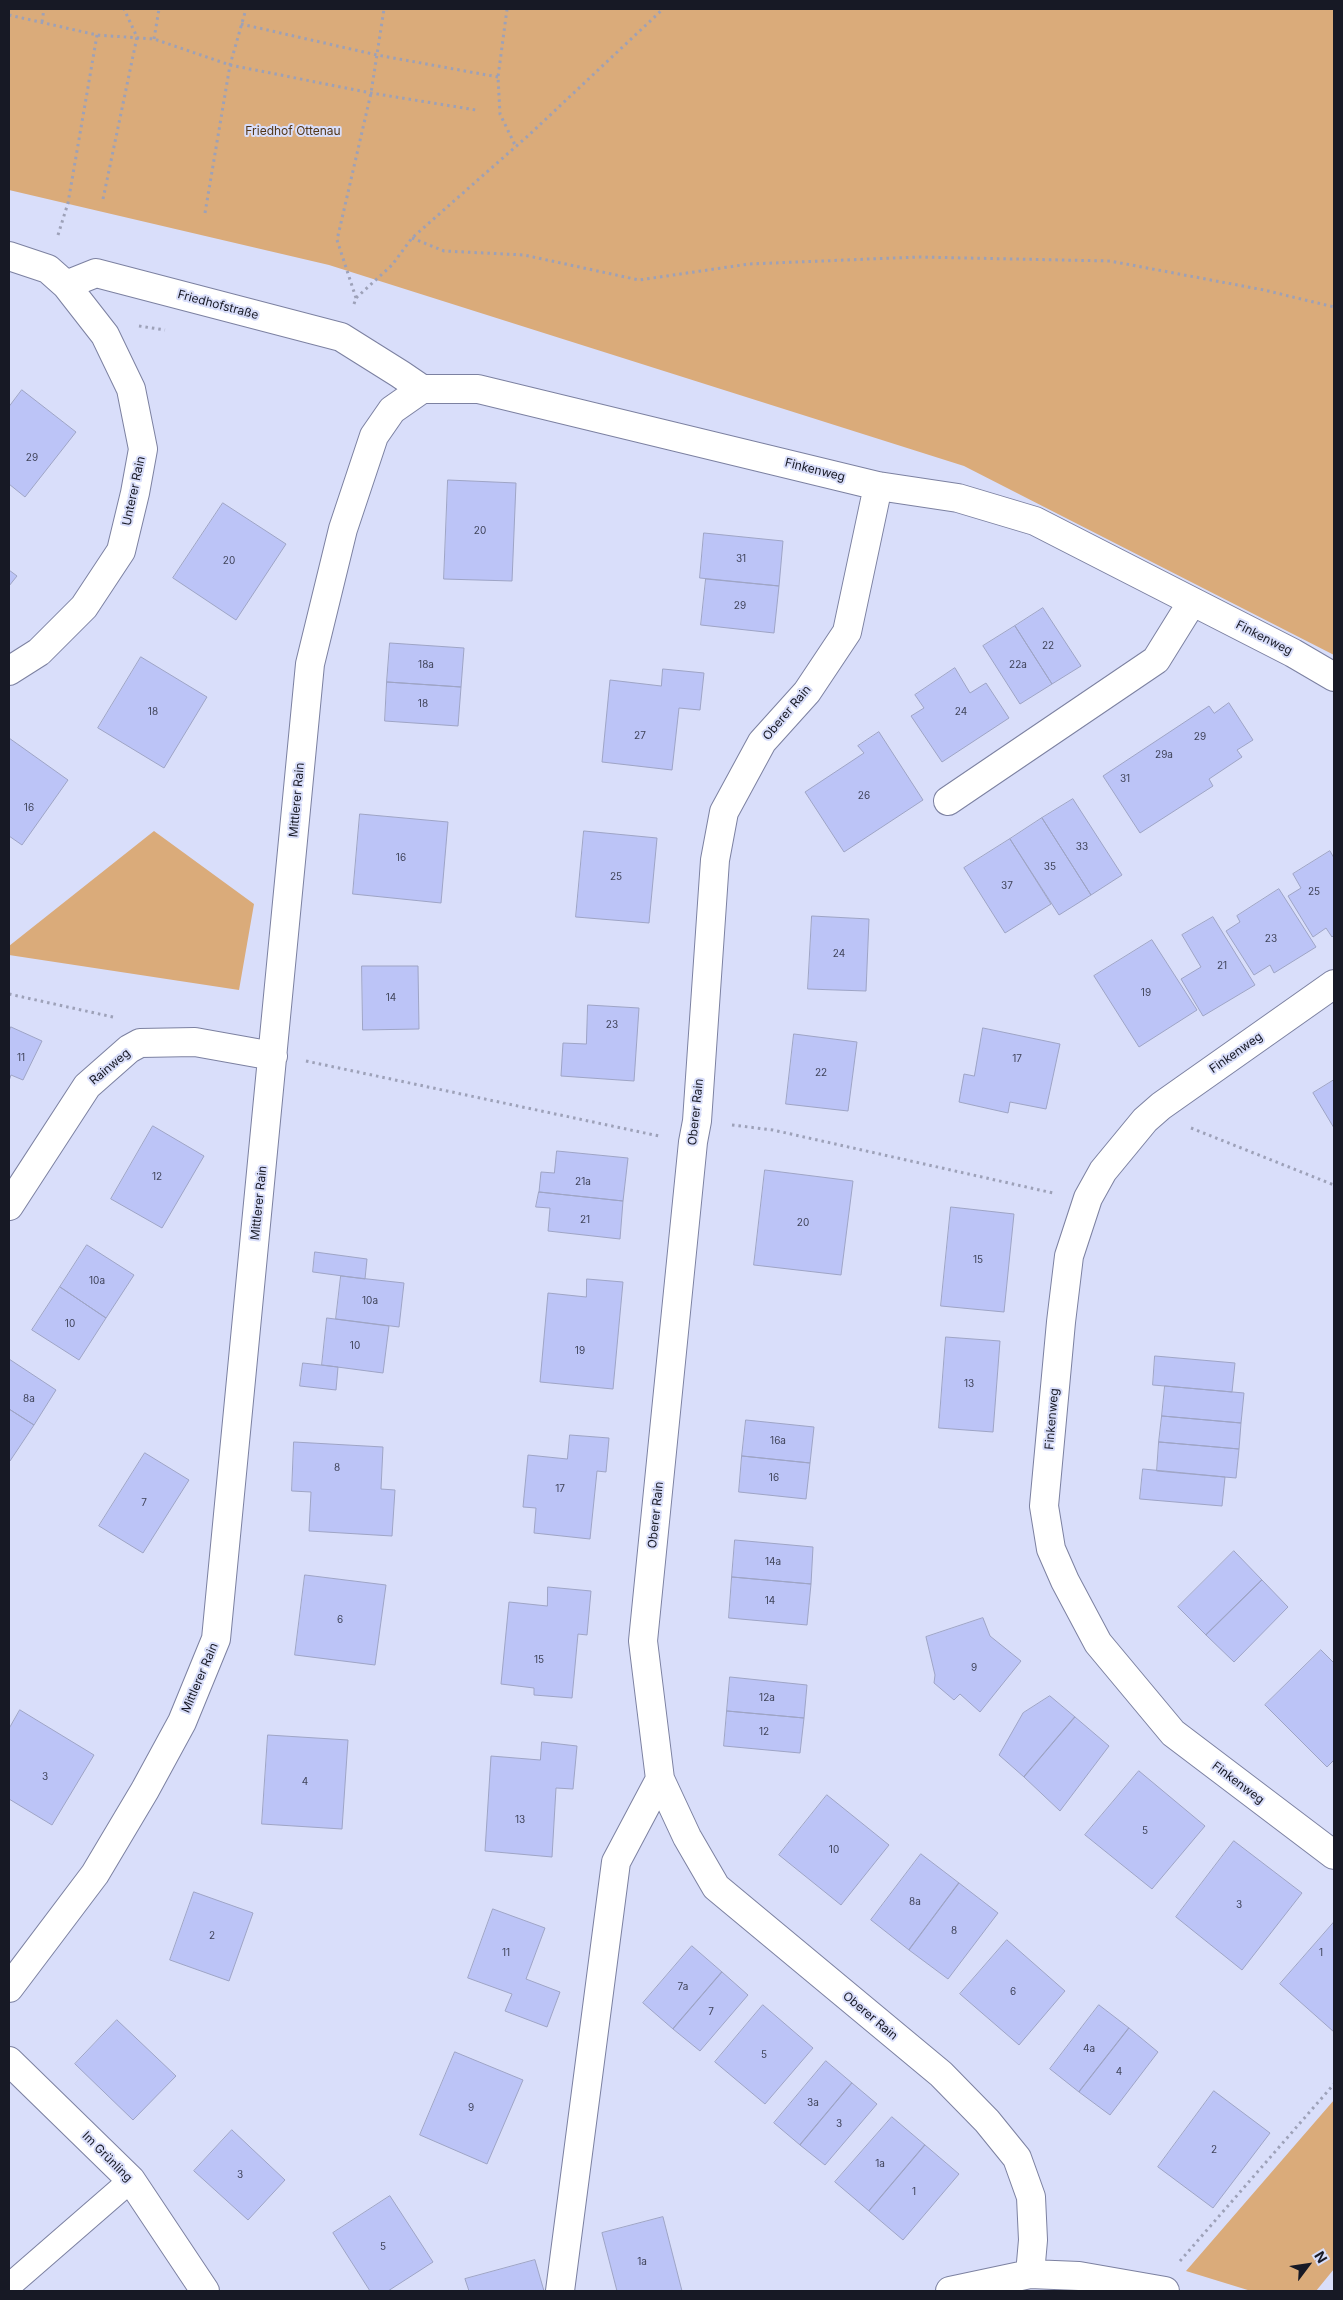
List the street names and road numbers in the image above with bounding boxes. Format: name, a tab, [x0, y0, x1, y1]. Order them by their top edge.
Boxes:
street label: Friedhofstraße	[176, 287, 260, 323]
street label: Unterer Rain	[120, 455, 148, 527]
street label: Finkenweg	[783, 456, 847, 484]
street label: Finkenweg	[1233, 618, 1295, 658]
street label: Oberer Rain	[760, 683, 814, 743]
street label: Mittlerer Rain	[287, 762, 307, 838]
street label: Finkenweg	[1207, 1029, 1265, 1077]
street label: Rainweg	[87, 1046, 133, 1088]
street label: Oberer Rain	[685, 1078, 707, 1146]
street label: Mittlerer Rain	[248, 1165, 270, 1241]
street label: Finkenweg	[1042, 1388, 1062, 1450]
street label: Oberer Rain	[645, 1481, 667, 1549]
street label: Mittlerer Rain	[179, 1641, 221, 1715]
street label: Finkenweg	[1209, 1759, 1267, 1807]
street label: Oberer Rain	[840, 1989, 900, 2043]
street label: Im Grünling	[79, 2129, 135, 2185]

